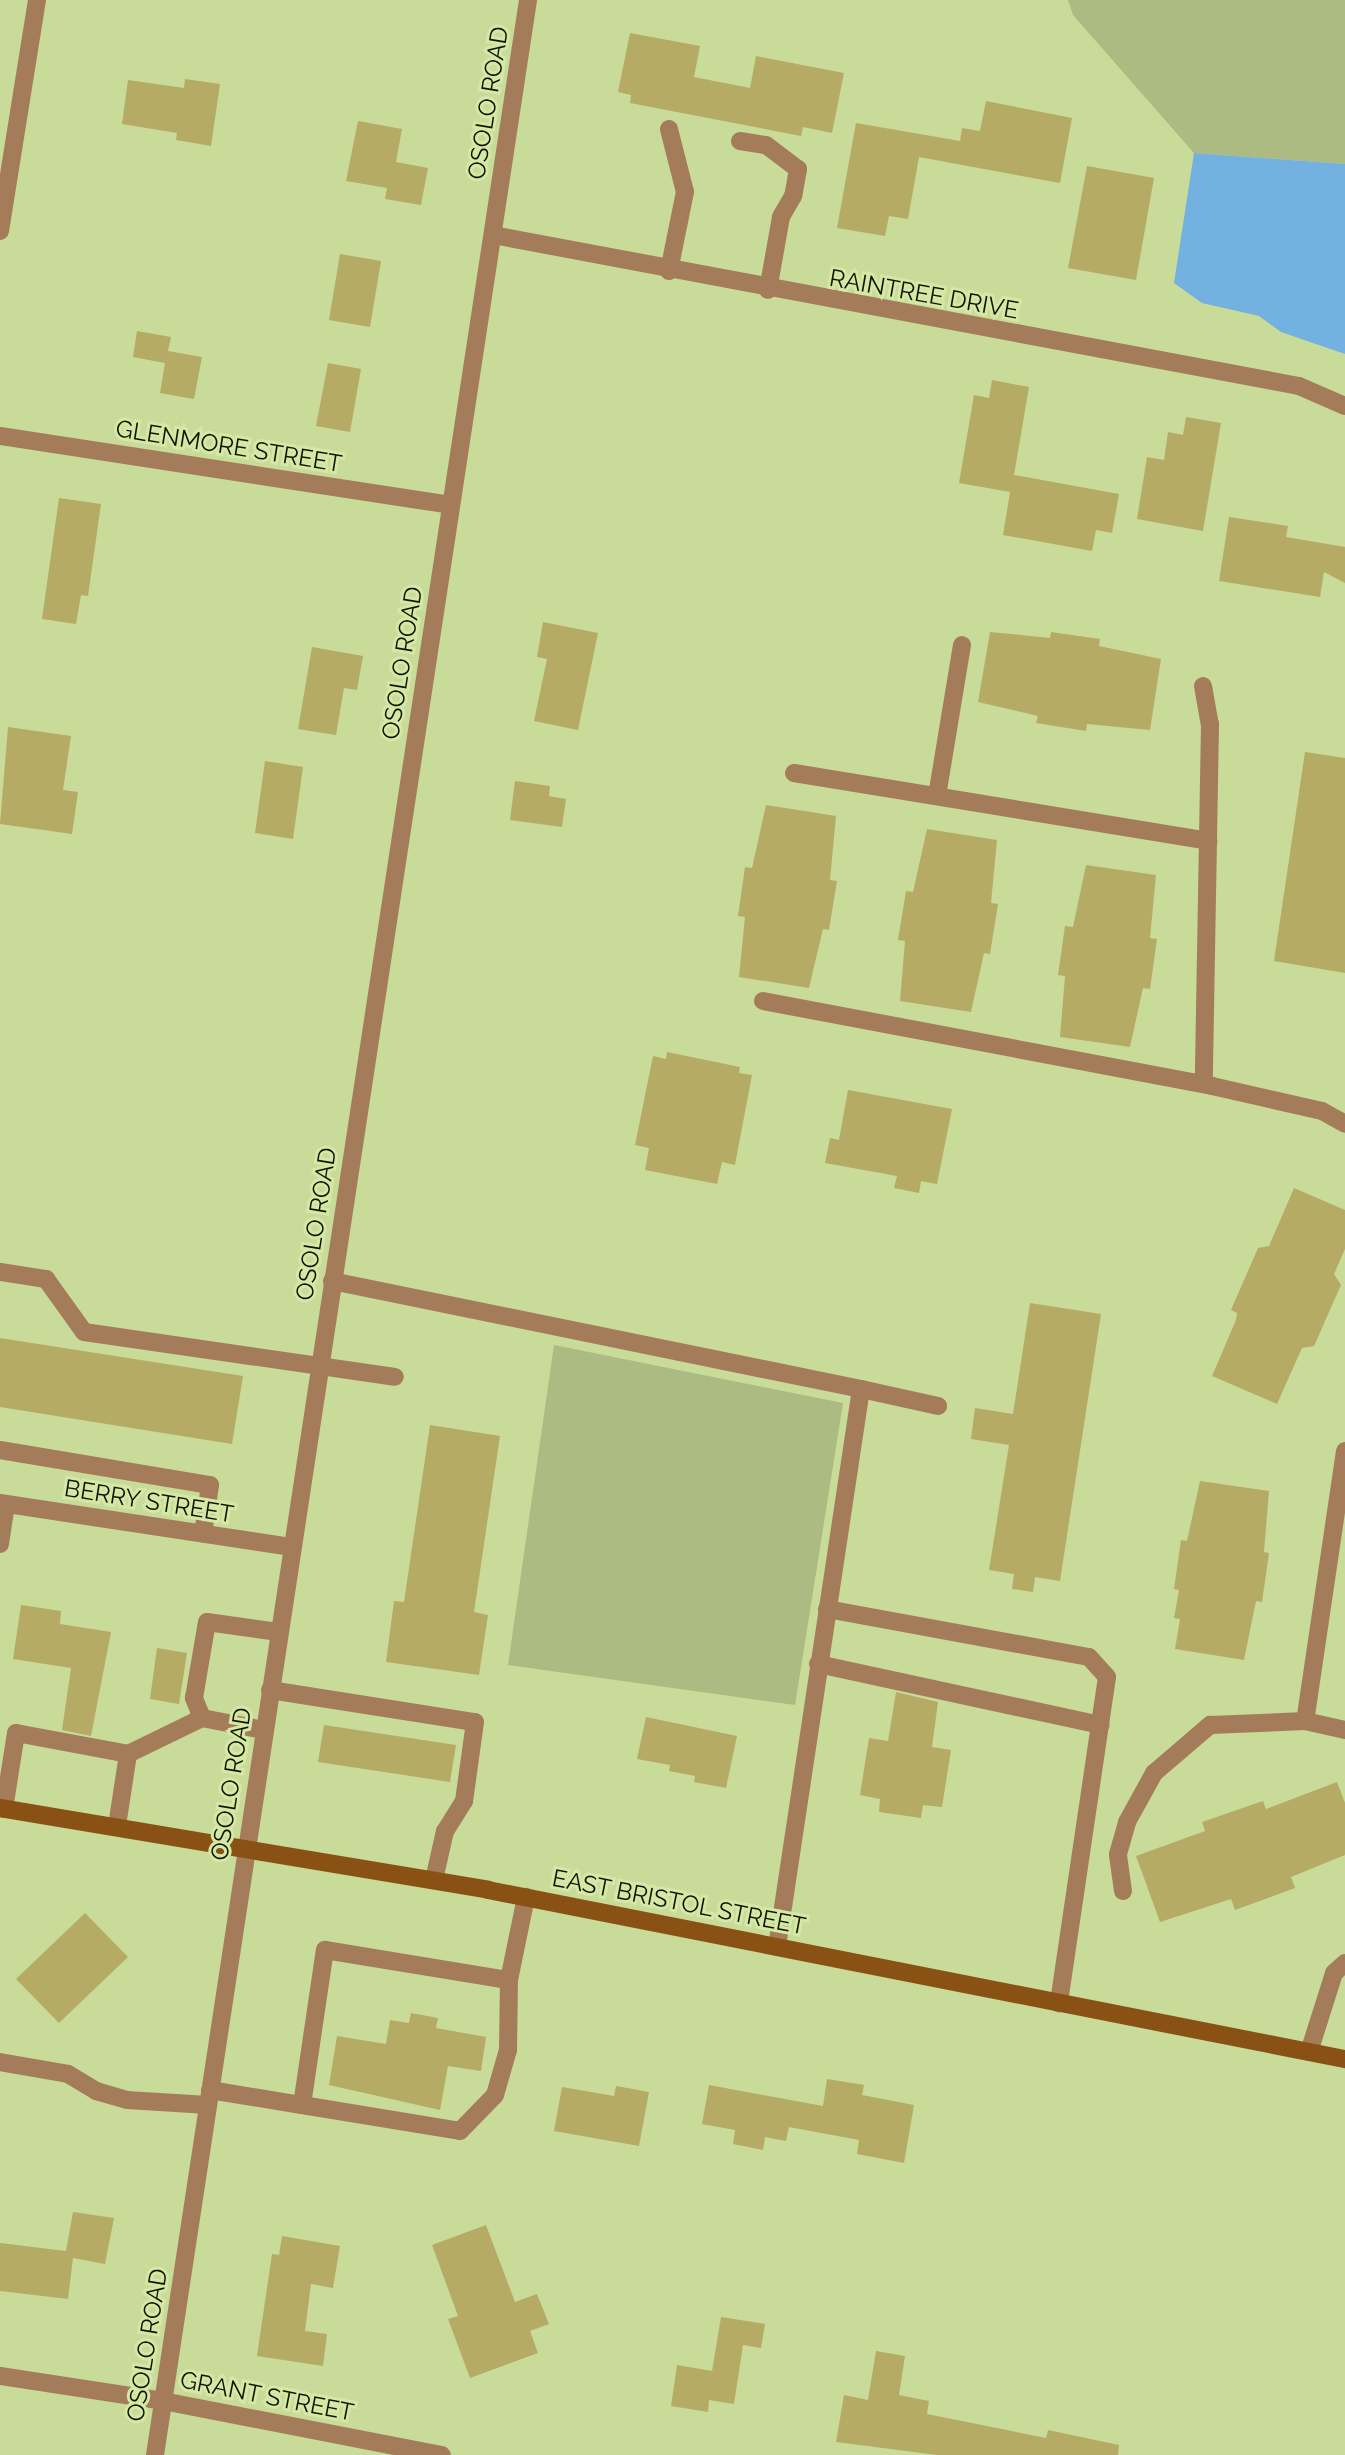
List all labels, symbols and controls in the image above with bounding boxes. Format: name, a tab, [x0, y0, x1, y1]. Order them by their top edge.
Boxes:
street label: OSOLO ROAD	[462, 24, 514, 182]
street label: RAINTREE DRIVE	[827, 263, 1021, 325]
street label: GLENMORE STREET	[114, 414, 344, 478]
street label: OSOLO ROAD	[376, 584, 428, 742]
street label: OSOLO ROAD	[290, 1145, 342, 1303]
street label: BERRY STREET	[62, 1473, 236, 1529]
street label: OSOLO ROAD	[205, 1705, 257, 1863]
street label: EAST BRISTOL STREET	[549, 1863, 809, 1941]
street label: OSOLO ROAD	[121, 2266, 173, 2424]
street label: GRANT STREET	[177, 2365, 357, 2427]

